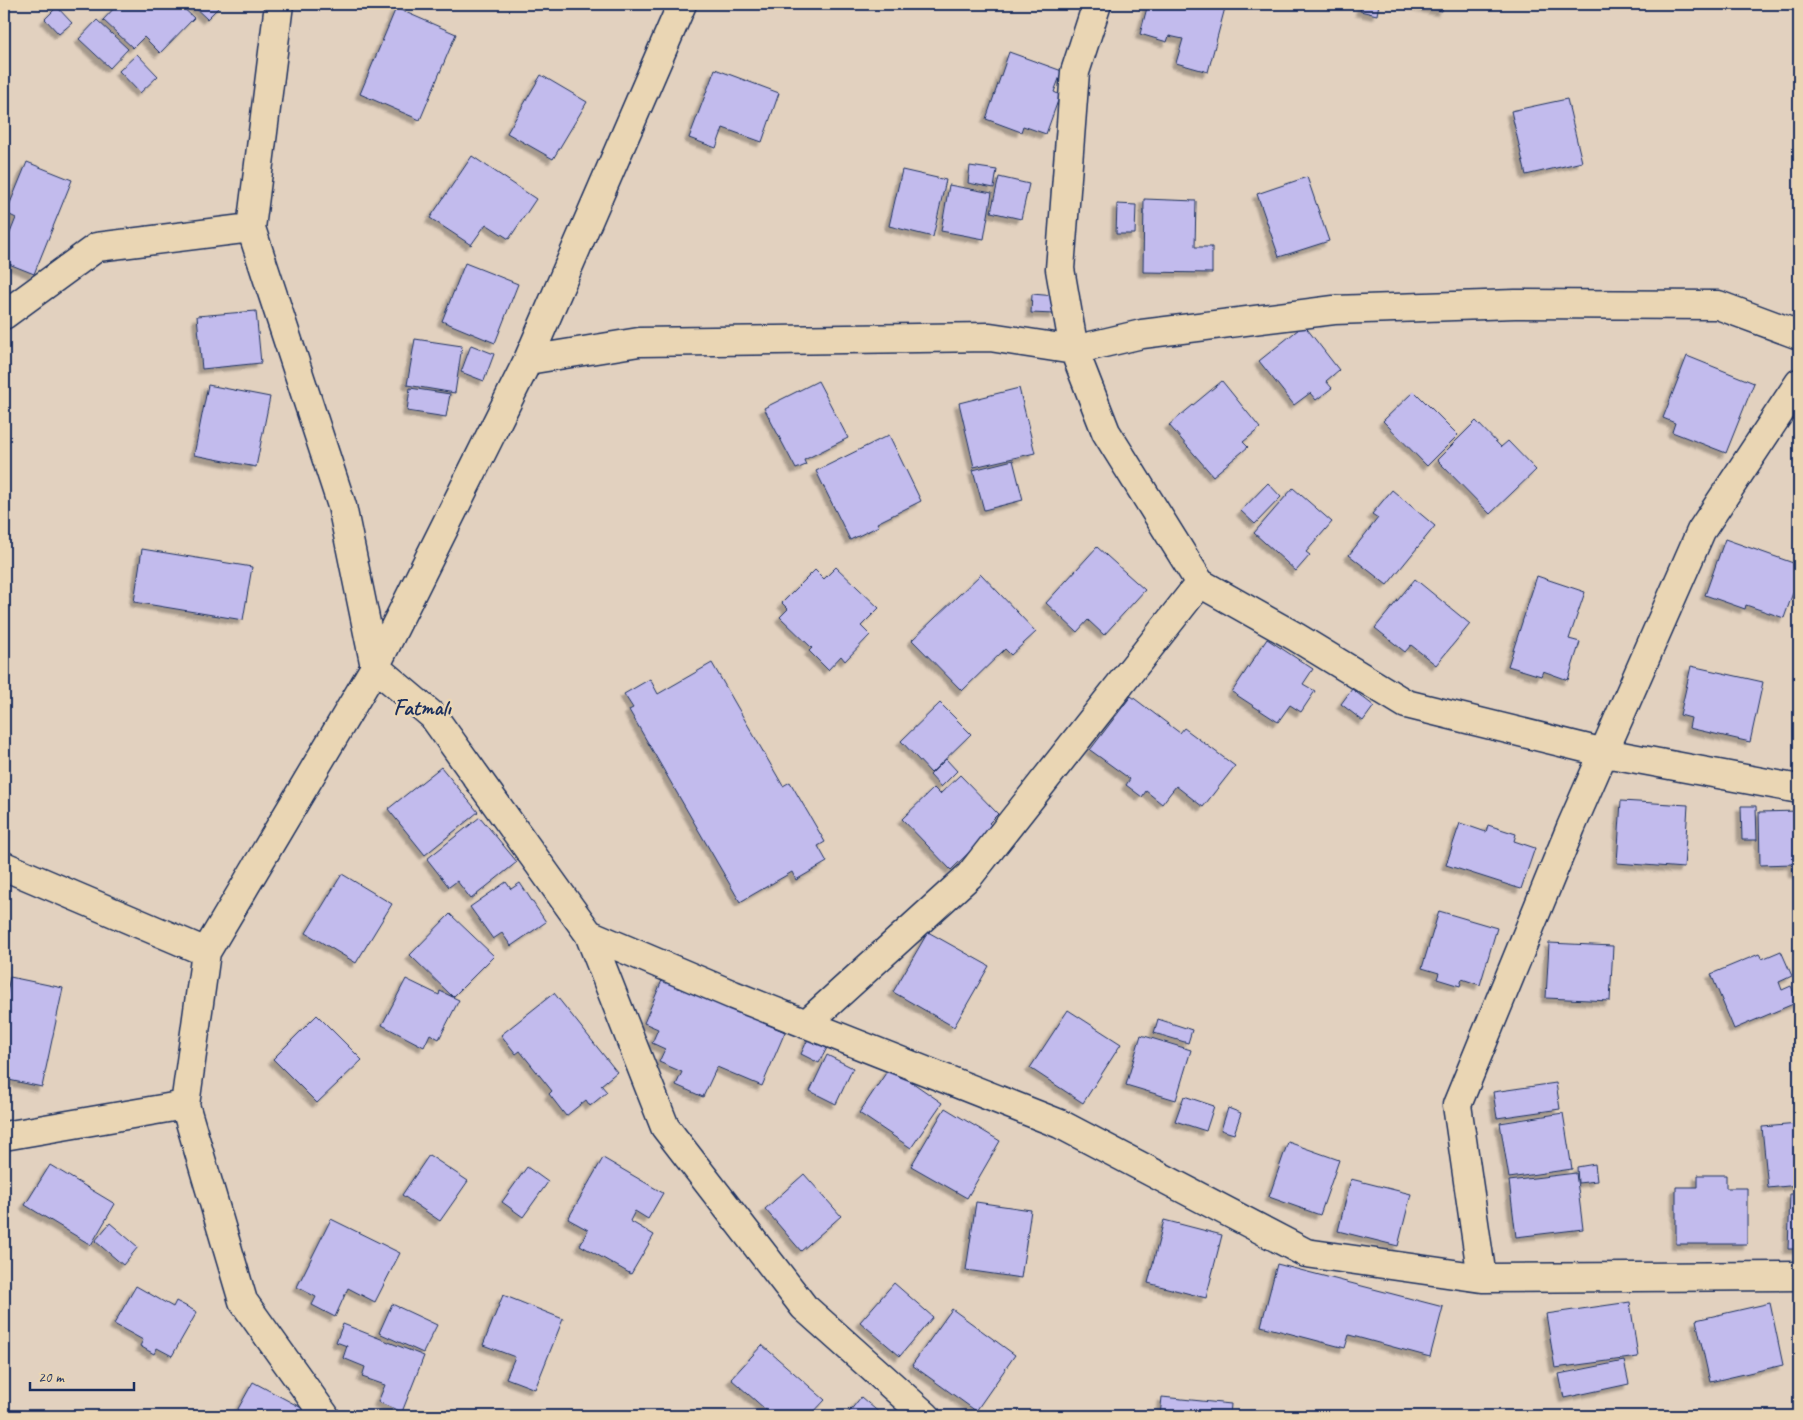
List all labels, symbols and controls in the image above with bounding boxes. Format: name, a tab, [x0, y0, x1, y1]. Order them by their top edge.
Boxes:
district label: Fatmalı	[393, 694, 452, 722]
scale bar	[30, 1360, 134, 1392]
text: 20 m	[38, 1368, 65, 1387]

